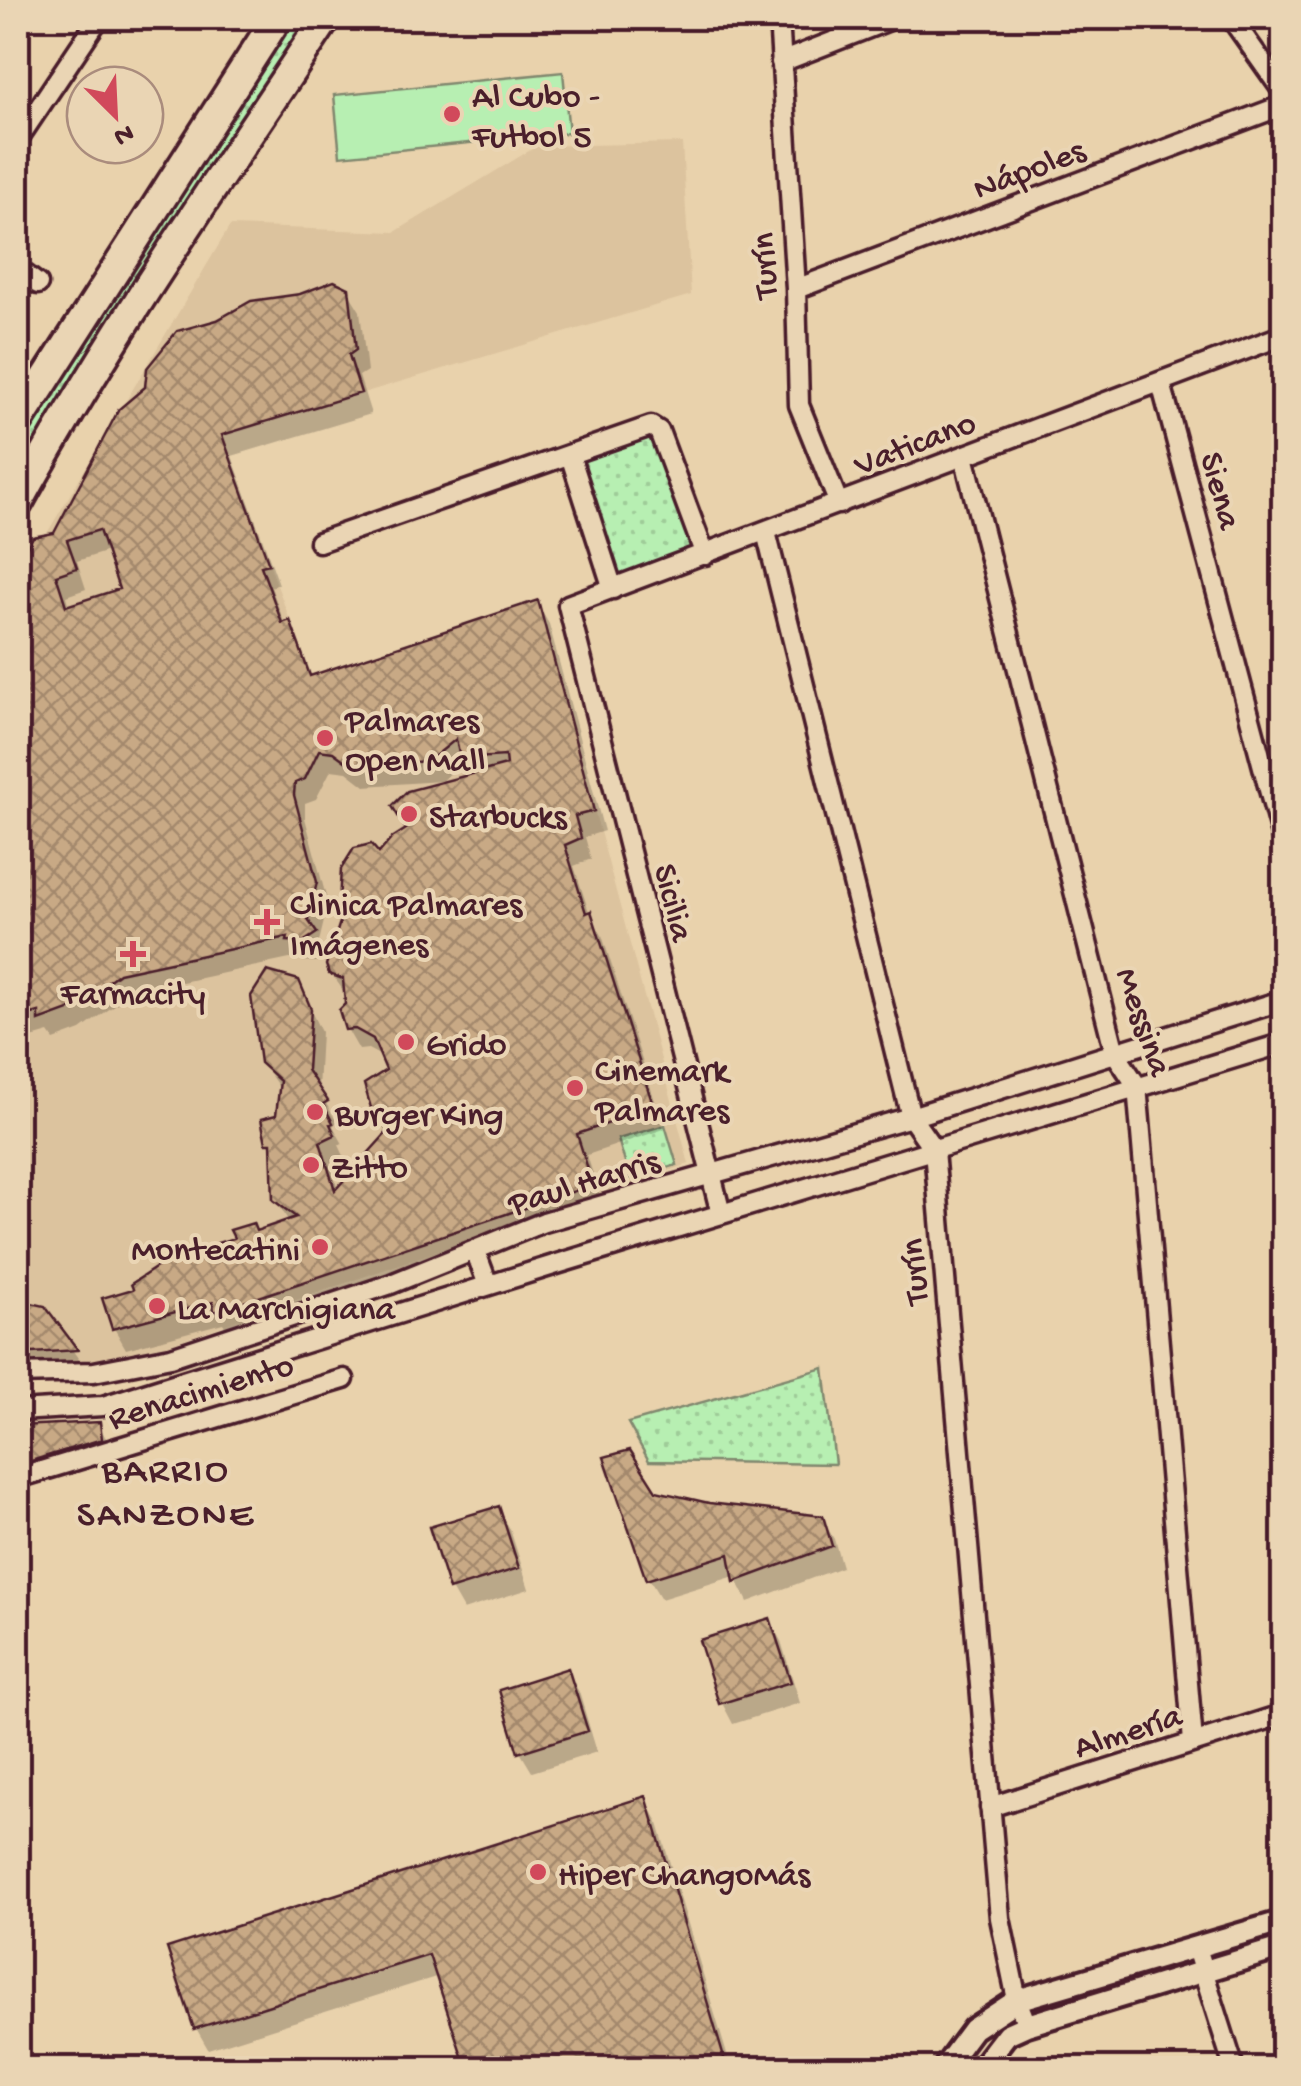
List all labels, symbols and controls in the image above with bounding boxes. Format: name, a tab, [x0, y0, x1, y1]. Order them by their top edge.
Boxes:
north arrow	[65, 65, 165, 165]
place label: Al Cubo - Futbol 5	[471, 79, 600, 160]
marker: Al Cubo - Futbol 5	[441, 103, 463, 125]
text: N	[108, 115, 138, 153]
street label: Nápoles	[968, 132, 1093, 212]
street label: Turín	[745, 231, 790, 302]
street label: Vaticano	[848, 404, 983, 488]
street label: Siena	[1188, 448, 1248, 536]
place label: Palmares Open Mall	[344, 703, 485, 784]
marker: Palmares Open Mall	[314, 727, 336, 749]
place label: Starbucks	[429, 799, 568, 840]
marker: Starbucks	[398, 803, 420, 825]
street label: Sicilia	[641, 861, 700, 948]
place label: Clinica Palmares Imágenes	[290, 887, 523, 968]
marker: Clinica Palmares Imágenes	[254, 909, 280, 935]
marker: Farmacity	[122, 943, 144, 965]
street label: Messina	[1103, 963, 1179, 1084]
place label: Farmacity	[59, 976, 206, 1017]
place label: Grido	[426, 1027, 507, 1068]
marker: Grido	[395, 1031, 417, 1053]
place label: Cinemark Palmares	[594, 1053, 732, 1134]
marker: Cinemark Palmares	[564, 1077, 586, 1099]
place label: Burger King	[334, 1097, 504, 1138]
marker: Burger King	[304, 1101, 326, 1123]
street label: Paul Harris	[503, 1143, 666, 1228]
place label: Zitto	[331, 1150, 408, 1191]
marker: Zitto	[300, 1154, 322, 1176]
place label: Montecatini	[131, 1232, 300, 1273]
marker: Montecatini	[309, 1236, 331, 1258]
street label: Turín	[894, 1236, 941, 1308]
place label: La Marchigiana	[177, 1291, 396, 1332]
marker: La Marchigiana	[146, 1295, 168, 1317]
street label: Renacimiento	[104, 1347, 299, 1442]
district label: BARRIO SANZONE	[77, 1451, 255, 1539]
street label: Almería	[1070, 1697, 1189, 1771]
place label: Hiper ChangoMás	[558, 1857, 811, 1898]
marker: Hiper ChangoMás	[527, 1861, 549, 1883]

